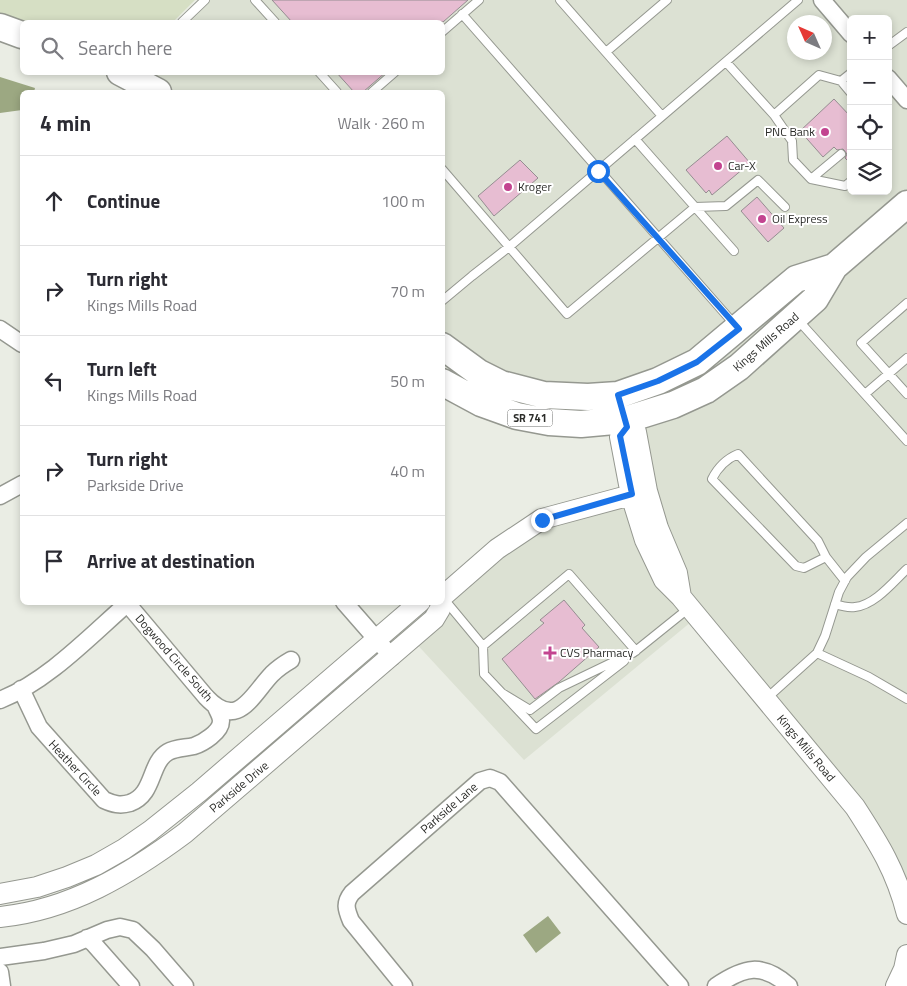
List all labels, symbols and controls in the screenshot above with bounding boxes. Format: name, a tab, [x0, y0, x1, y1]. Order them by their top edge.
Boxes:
north arrow	[787, 15, 832, 60]
map controls	[847, 15, 892, 195]
button: +	[847, 15, 892, 60]
search box	[20, 20, 445, 75]
text: Search here	[78, 33, 172, 62]
icon: search	[38, 34, 66, 62]
button: −	[847, 60, 892, 105]
button: locate	[847, 105, 892, 150]
text: 4 min	[40, 107, 91, 139]
text: Walk · 260 m	[337, 111, 425, 135]
place label: PNC Bank	[765, 122, 815, 141]
marker: PNC Bank	[819, 126, 831, 138]
button: layers	[847, 150, 892, 195]
place label: Car-X	[728, 156, 756, 175]
route start	[587, 160, 610, 183]
marker: Car-X	[712, 160, 724, 172]
place label: Kroger	[518, 177, 552, 196]
marker: Kroger	[502, 181, 514, 193]
text: Continue	[87, 186, 160, 215]
icon: ahead	[40, 187, 68, 215]
text: 100 m	[381, 189, 425, 213]
place label: Oil Express	[772, 209, 828, 228]
marker: Oil Express	[756, 213, 768, 225]
text: Turn right	[87, 264, 168, 293]
icon: right	[40, 277, 68, 305]
text: 70 m	[390, 279, 425, 303]
text: Kings Mills Road	[87, 293, 197, 317]
street label: Kings Mills Road	[728, 307, 803, 376]
text: Turn left	[87, 354, 157, 383]
icon: left	[40, 367, 68, 395]
text: 50 m	[390, 369, 425, 393]
text: Kings Mills Road	[87, 383, 197, 407]
road number: SR 741	[508, 409, 552, 426]
text: Turn right	[87, 444, 168, 473]
icon: right	[40, 457, 68, 485]
text: 40 m	[390, 459, 425, 483]
text: Parkside Drive	[87, 473, 184, 497]
route end	[531, 509, 554, 532]
text: Arrive at destination	[87, 546, 255, 575]
icon: arrive	[40, 547, 68, 575]
street label: Dogwood Circle South	[131, 610, 218, 706]
place label: CVS Pharmacy	[560, 643, 634, 662]
marker: CVS Pharmacy	[544, 647, 556, 659]
street label: Kings Mills Road	[773, 710, 840, 785]
street label: Heather Circle	[44, 735, 106, 800]
street label: Parkside Drive	[205, 756, 273, 817]
street label: Parkside Lane	[416, 777, 482, 838]

